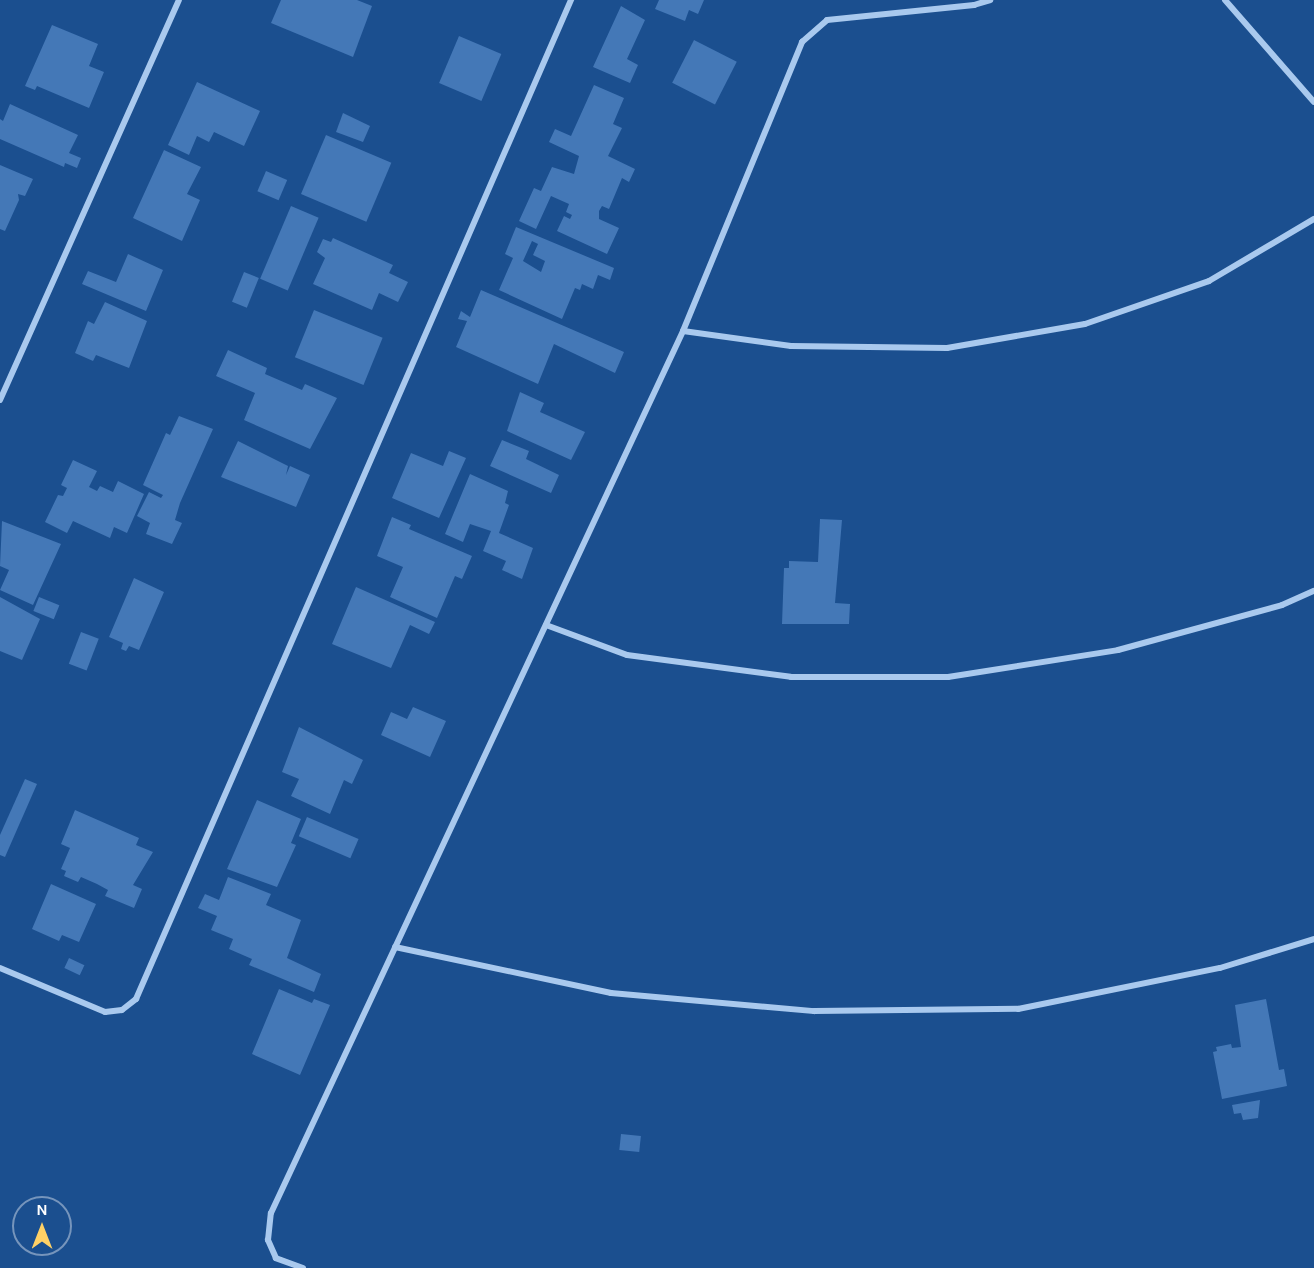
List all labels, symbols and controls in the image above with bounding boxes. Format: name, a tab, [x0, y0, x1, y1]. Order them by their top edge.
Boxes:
north arrow	[12, 1196, 72, 1256]
text: N	[36, 1200, 48, 1219]

